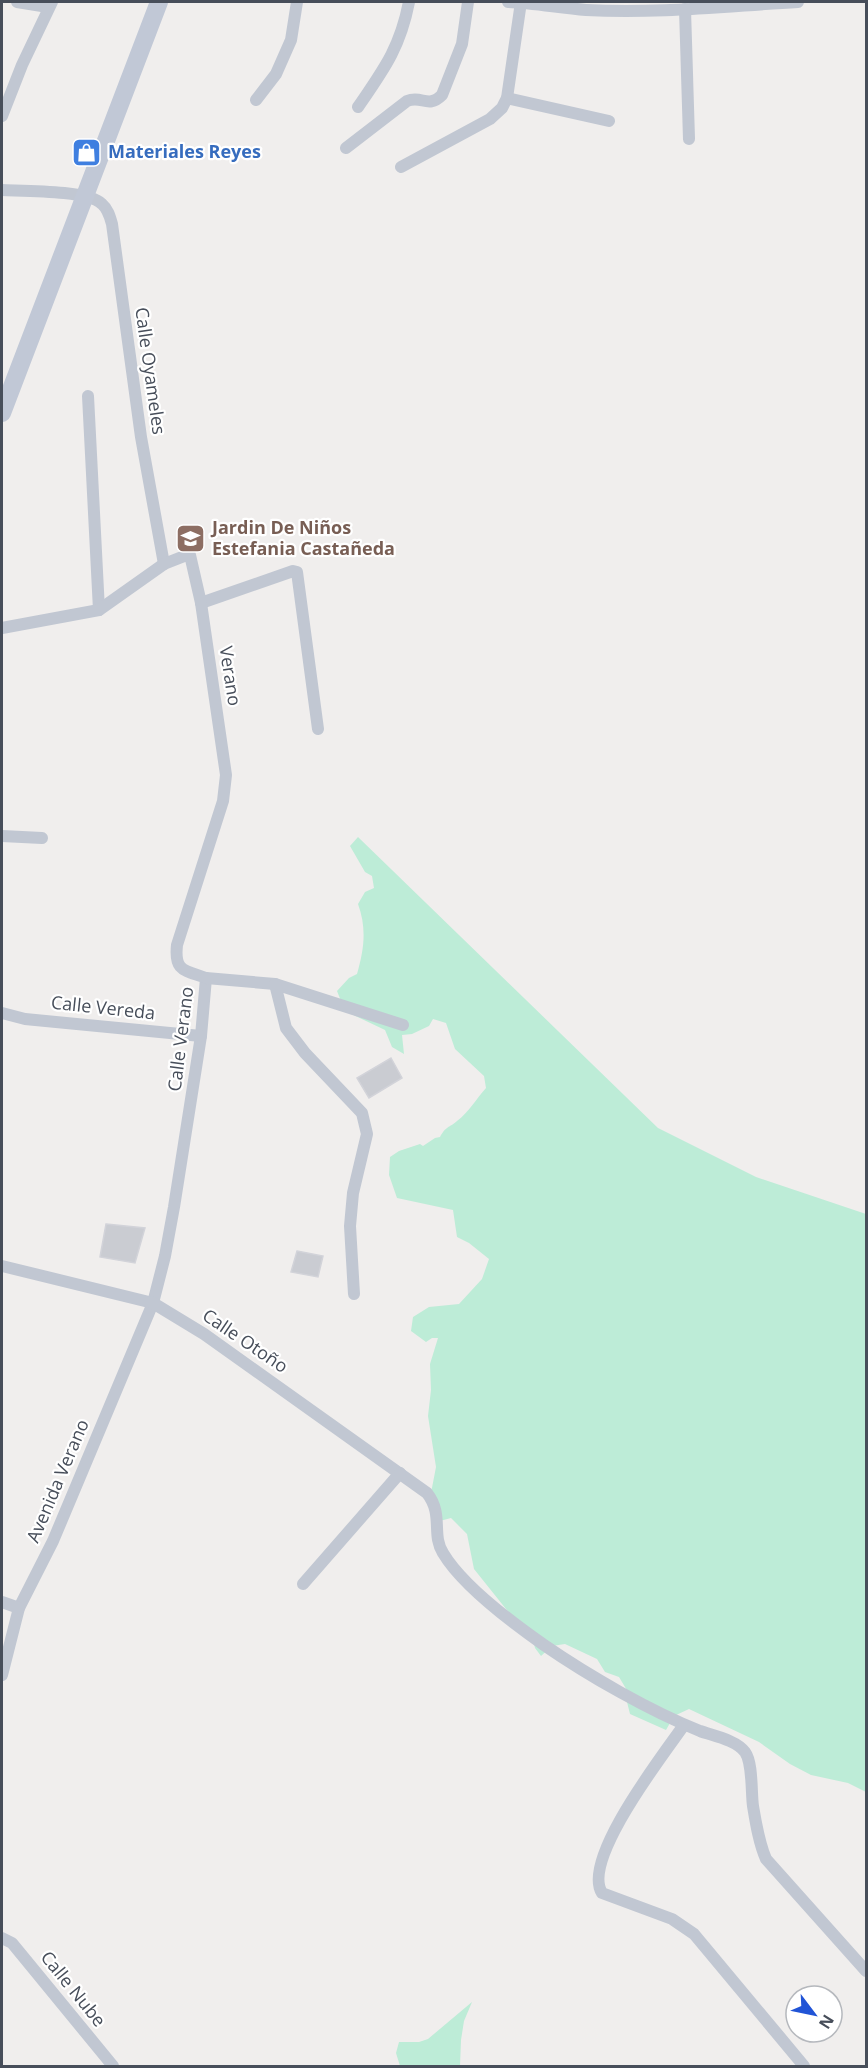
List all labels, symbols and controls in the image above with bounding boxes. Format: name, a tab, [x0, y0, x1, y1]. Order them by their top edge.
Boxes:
shop icon: Materiales Reyes	[71, 136, 103, 168]
place label: Materiales Reyes	[108, 139, 261, 163]
street label: Calle Oyameles	[130, 306, 172, 436]
place label: Jardin De Niños Estefania Castañeda	[210, 515, 395, 560]
school or university icon: Jardin De Niños Estefania Castañeda	[175, 522, 207, 554]
street label: Verano	[214, 644, 248, 707]
street label: Calle Verano	[162, 985, 198, 1093]
street label: Calle Vereda	[50, 990, 156, 1024]
street label: Calle Otoño	[198, 1303, 293, 1378]
street label: Avenida Verano	[20, 1415, 94, 1546]
street label: Calle Nube	[36, 1945, 112, 2031]
north arrow	[784, 1984, 844, 2044]
text: N	[814, 2011, 839, 2033]

